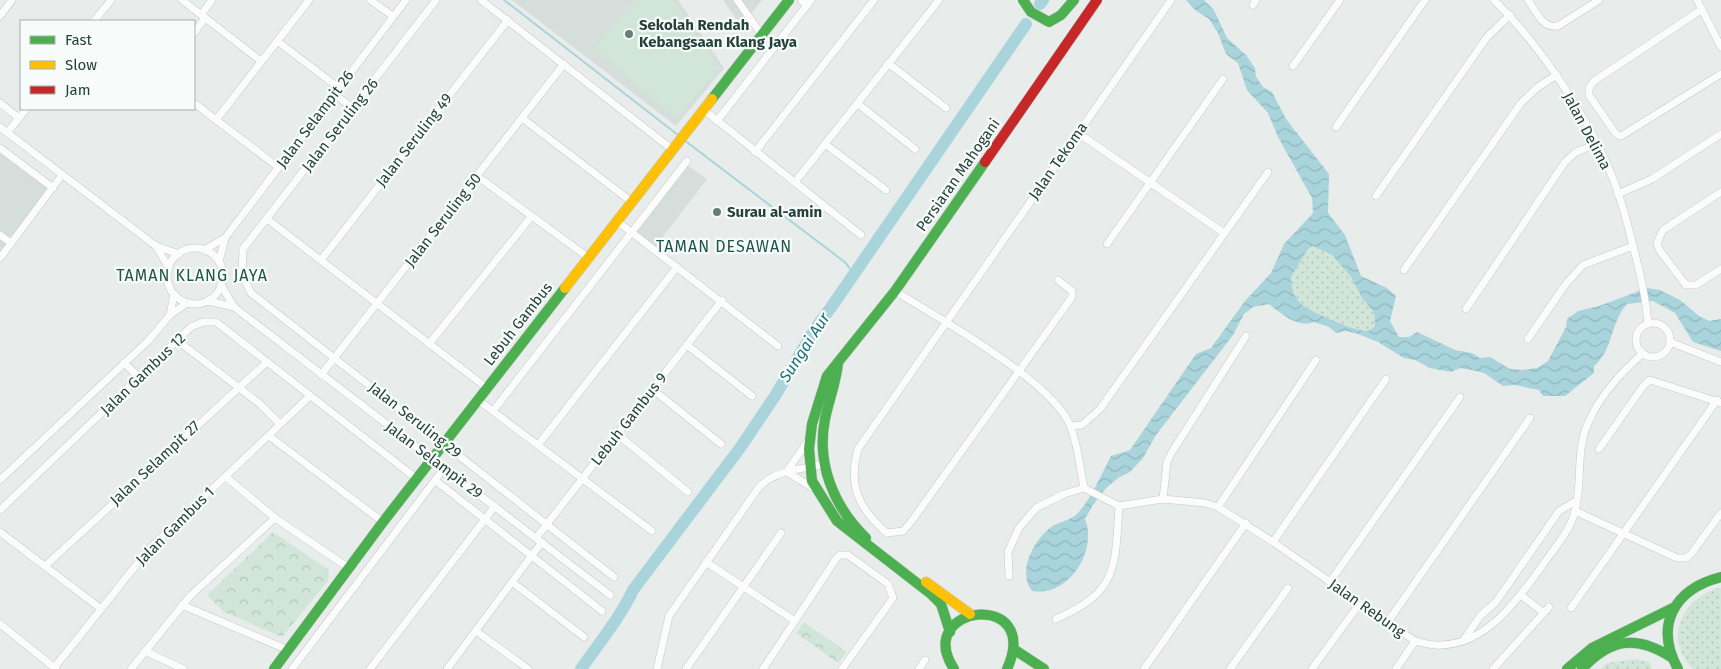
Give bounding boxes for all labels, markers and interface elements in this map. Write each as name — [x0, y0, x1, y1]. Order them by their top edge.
place label: Sekolah Rendah Kebangsaan Klang Jaya — [639, 16, 797, 51]
legend — [20, 20, 195, 110]
marker: Sekolah Rendah Kebangsaan Klang Jaya — [623, 28, 635, 40]
text: Fast — [65, 31, 92, 49]
text: Slow — [65, 56, 97, 74]
street label: Jalan Selampit 26 — [272, 67, 358, 171]
street label: Jalan Seruling 26 — [298, 75, 382, 175]
text: Jam — [65, 81, 91, 99]
street label: Jalan Delima — [1559, 89, 1615, 173]
street label: Jalan Seruling 49 — [372, 90, 456, 190]
street label: Persiaran Mahogani — [912, 115, 1004, 235]
street label: Jalan Tekoma — [1025, 119, 1091, 203]
street label: Jalan Seruling 50 — [401, 170, 485, 270]
place label: Surau al-amin — [727, 203, 822, 221]
marker: Surau al-amin — [711, 206, 723, 218]
district label: TAMAN DESAWAN — [656, 237, 792, 256]
district label: TAMAN KLANG JAYA — [116, 266, 268, 285]
street label: Lebuh Gambus — [480, 279, 556, 369]
water label: Sungai Aur — [775, 308, 834, 386]
street label: Jalan Gambus 12 — [97, 329, 189, 419]
street label: Lebuh Gambus 9 — [587, 369, 671, 469]
street label: Jalan Seruling 29 — [365, 378, 465, 462]
street label: Jalan Selampit 27 — [106, 417, 204, 509]
street label: Jalan Selampit 29 — [382, 418, 486, 503]
street label: Jalan Gambus 1 — [132, 483, 218, 569]
street label: Jalan Rebung — [1325, 575, 1409, 641]

